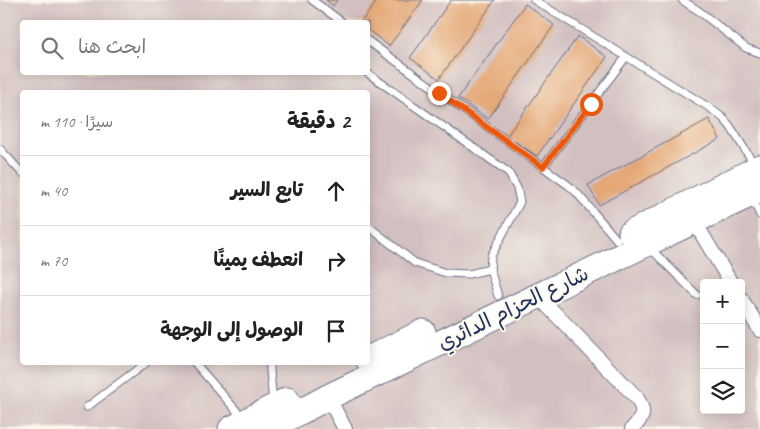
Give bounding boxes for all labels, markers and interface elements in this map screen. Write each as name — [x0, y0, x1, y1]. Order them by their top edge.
search box — [20, 20, 370, 75]
icon: search — [38, 34, 66, 62]
text: ابحث هنا — [78, 35, 146, 59]
route end — [428, 82, 451, 105]
route start — [580, 93, 603, 116]
text: 2 دقيقة — [287, 108, 350, 134]
text: سيرًا · 110 m — [40, 112, 113, 132]
icon: ahead — [322, 177, 350, 205]
text: تابع السير — [231, 178, 303, 202]
text: 40 m — [40, 181, 67, 201]
icon: right — [322, 247, 350, 275]
text: انعطف يمينًا — [214, 248, 303, 272]
text: 70 m — [40, 251, 67, 271]
street label: شارع الحزام الدائري — [433, 260, 594, 358]
map controls — [700, 279, 745, 414]
button: + — [700, 279, 745, 324]
icon: arrive — [322, 317, 350, 345]
text: الوصول إلى الوجهة — [160, 318, 303, 342]
button: − — [700, 324, 745, 369]
button: layers — [700, 369, 745, 414]

